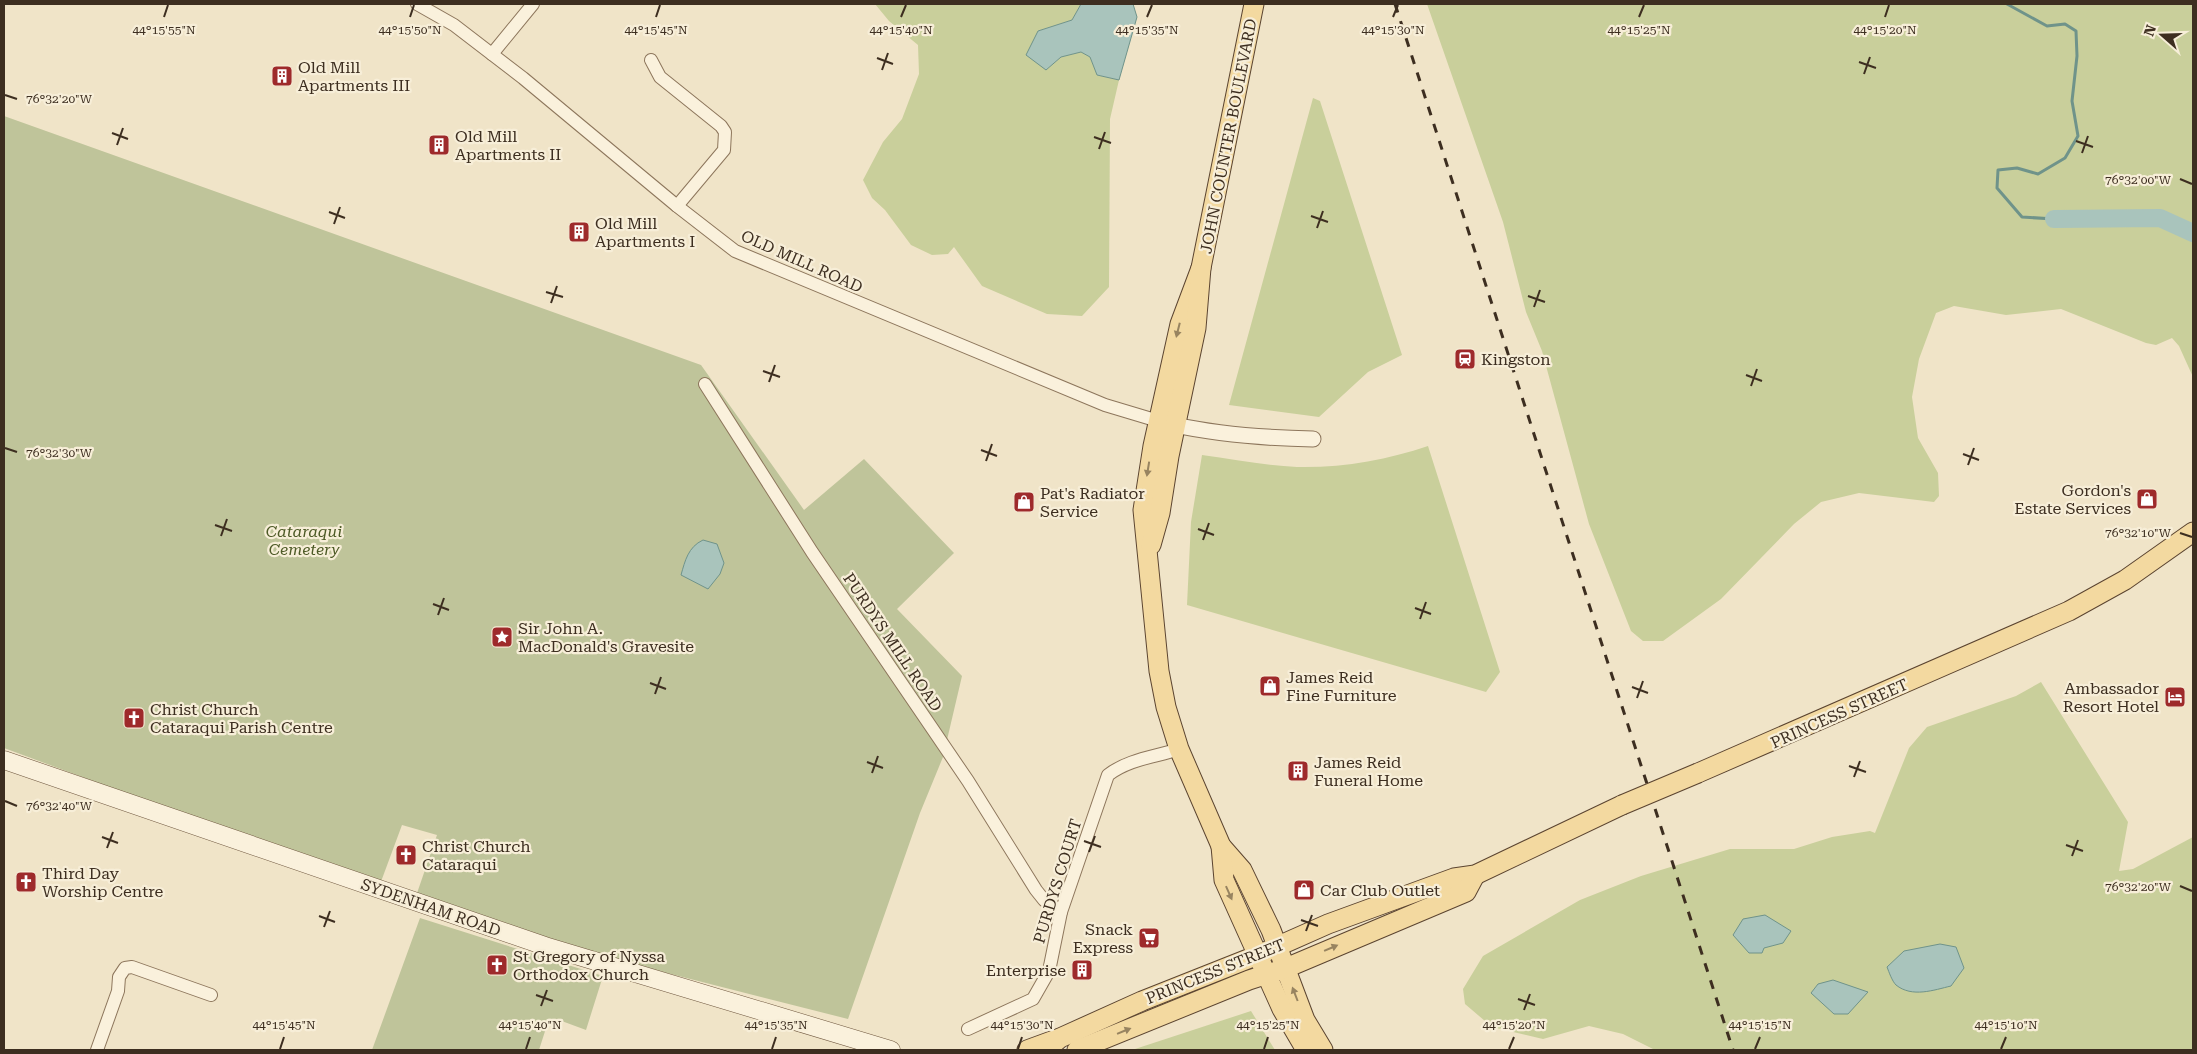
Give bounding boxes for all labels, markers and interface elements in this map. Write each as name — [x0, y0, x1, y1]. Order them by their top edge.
north arrow — [2137, 10, 2187, 60]
street label: JOHN COUNTER BOULEVARD — [1196, 17, 1261, 255]
text: 44°15'55"N — [132, 23, 196, 37]
text: 44°15'50"N — [378, 23, 442, 37]
text: 44°15'45"N — [624, 23, 688, 37]
text: 44°15'40"N — [869, 23, 933, 37]
text: 44°15'35"N — [1115, 23, 1179, 37]
text: 44°15'30"N — [1361, 23, 1425, 37]
text: 44°15'25"N — [1607, 23, 1671, 37]
text: 44°15'20"N — [1853, 23, 1917, 37]
text: N — [2140, 23, 2159, 38]
place label: Old Mill Apartments III — [298, 58, 410, 95]
building icon: Old Mill Apartments III — [270, 64, 294, 88]
text: 76°32'20"W — [26, 92, 93, 106]
place label: Old Mill Apartments II — [455, 127, 561, 164]
building icon: Old Mill Apartments II — [427, 133, 451, 157]
text: 76°32'00"W — [2105, 173, 2172, 187]
place label: Old Mill Apartments I — [595, 214, 695, 251]
building icon: Old Mill Apartments I — [567, 220, 591, 244]
street label: OLD MILL ROAD — [738, 226, 866, 297]
one-way arrow — [1174, 323, 1182, 338]
station icon: Kingston — [1453, 347, 1477, 371]
place label: Kingston — [1481, 350, 1551, 369]
text: 76°32'30"W — [26, 446, 93, 460]
one-way arrow — [1144, 462, 1152, 478]
place label: Gordon's Estate Services — [2014, 481, 2131, 518]
place label: Pat's Radiator Service — [1040, 484, 1145, 521]
shop icon: Gordon's Estate Services — [2135, 487, 2159, 511]
shop icon: Pat's Radiator Service — [1012, 490, 1036, 514]
park label: Cataraqui Cemetery — [266, 522, 342, 559]
text: 76°32'10"W — [2105, 526, 2172, 540]
street label: PURDYS MILL ROAD — [839, 569, 946, 715]
place label: Sir John A. MacDonald's Gravesite — [518, 619, 694, 656]
place icon: Sir John A. MacDonald's Gravesite — [490, 625, 514, 649]
place label: James Reid Fine Furniture — [1286, 668, 1397, 705]
shop icon: James Reid Fine Furniture — [1258, 674, 1282, 698]
street label: PRINCESS STREET — [1768, 675, 1911, 752]
place label: Ambassador Resort Hotel — [2063, 679, 2159, 716]
hotel icon: Ambassador Resort Hotel — [2163, 685, 2187, 709]
place label: Christ Church Cataraqui Parish Centre — [150, 700, 333, 737]
church icon: Christ Church Cataraqui Parish Centre — [122, 706, 146, 730]
place label: James Reid Funeral Home — [1314, 753, 1423, 790]
building icon: James Reid Funeral Home — [1286, 759, 1310, 783]
text: 76°32'40"W — [26, 799, 93, 813]
street label: PURDYS COURT — [1029, 816, 1086, 946]
place label: Christ Church Cataraqui — [422, 837, 531, 874]
church icon: Christ Church Cataraqui — [394, 843, 418, 867]
place label: Third Day Worship Centre — [42, 864, 164, 901]
church icon: Third Day Worship Centre — [14, 870, 38, 894]
street label: SYDENHAM ROAD — [358, 875, 503, 940]
shop icon: Car Club Outlet — [1292, 878, 1316, 902]
text: 76°32'20"W — [2105, 880, 2172, 894]
place label: Car Club Outlet — [1320, 881, 1440, 900]
one-way arrow — [1226, 886, 1234, 900]
place label: Snack Express — [1073, 920, 1133, 957]
supermarket icon: Snack Express — [1137, 926, 1161, 950]
street label: PRINCESS STREET — [1143, 935, 1288, 1008]
one-way arrow — [1324, 944, 1338, 952]
place label: St Gregory of Nyssa Orthodox Church — [513, 947, 665, 984]
church icon: St Gregory of Nyssa Orthodox Church — [485, 953, 509, 977]
building icon: Enterprise — [1070, 958, 1094, 982]
place label: Enterprise — [986, 961, 1066, 980]
one-way arrow — [1291, 986, 1299, 1001]
text: 44°15'45"N — [252, 1018, 316, 1032]
text: 44°15'40"N — [498, 1018, 562, 1032]
text: 44°15'35"N — [744, 1018, 808, 1032]
text: 44°15'30"N — [990, 1018, 1054, 1032]
text: 44°15'25"N — [1236, 1018, 1300, 1032]
text: 44°15'20"N — [1482, 1018, 1546, 1032]
text: 44°15'15"N — [1728, 1018, 1792, 1032]
text: 44°15'10"N — [1974, 1018, 2038, 1032]
one-way arrow — [1117, 1027, 1132, 1035]

